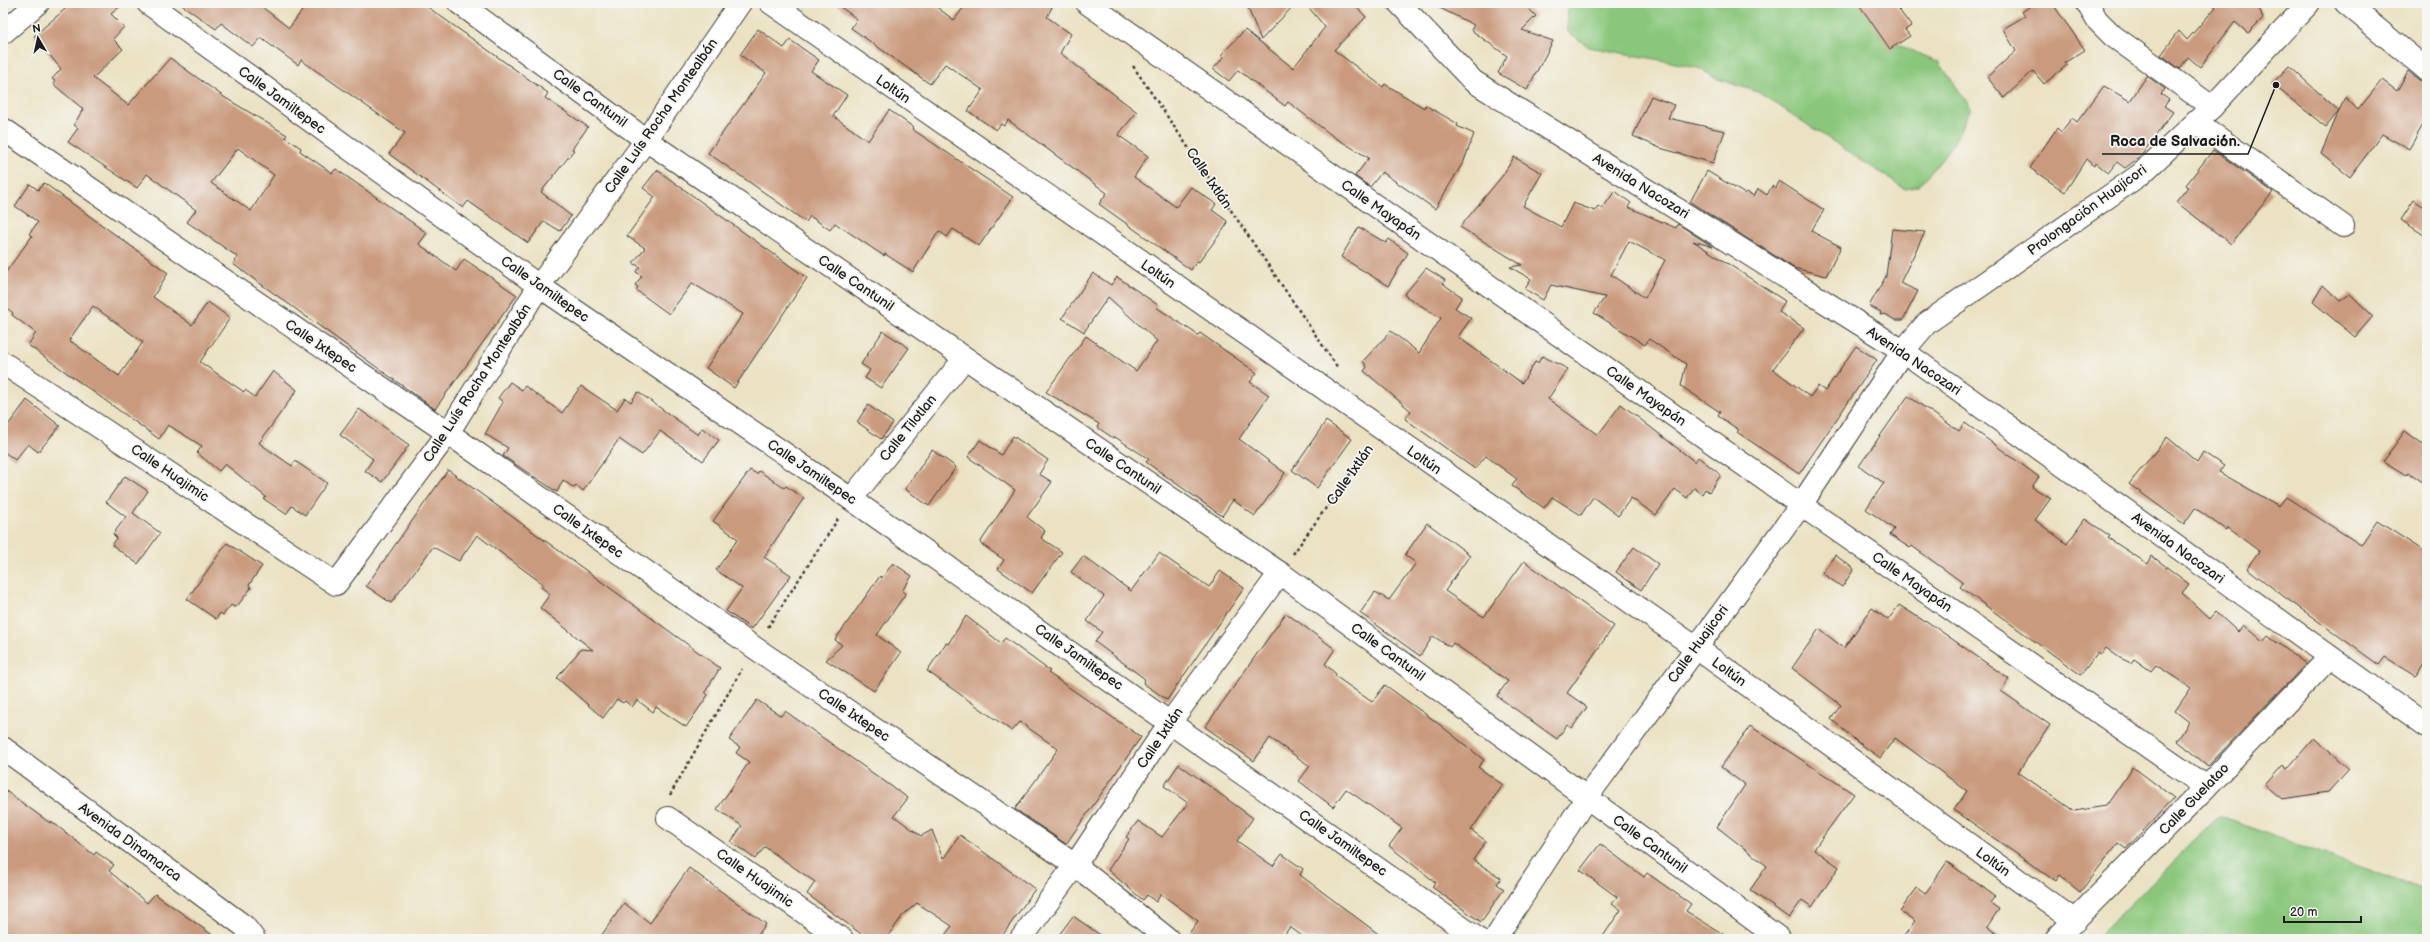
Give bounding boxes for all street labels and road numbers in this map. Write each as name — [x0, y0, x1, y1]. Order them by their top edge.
street label: Calle Luís Rocha Montealbán — [601, 35, 721, 197]
street label: Calle Jamiltepec — [235, 62, 329, 138]
street label: Calle Cantunil — [549, 65, 631, 131]
street label: Loltún — [872, 71, 914, 107]
street label: Calle Ixtlán — [1182, 144, 1236, 212]
street label: Avenida Nacozari — [1590, 150, 1692, 222]
street label: Prolongación Huajicori — [2024, 161, 2150, 259]
street label: Calle Mayapán — [1338, 176, 1424, 244]
street label: Calle Cantunil — [815, 251, 897, 315]
street label: Calle Jamiltepec — [497, 252, 593, 326]
street label: Loltún — [1137, 256, 1179, 292]
street label: Calle Luís Rocha Montealbán — [419, 300, 535, 465]
street label: Calle Ixtepec — [282, 316, 360, 376]
street label: Avenida Nacozari — [1863, 323, 1965, 399]
street label: Calle Mayapán — [1603, 362, 1689, 430]
street label: Calle Tilotlan — [876, 391, 940, 465]
street label: Calle Cantunil — [1082, 434, 1164, 498]
street label: Calle Jamiltepec — [764, 436, 860, 508]
street label: Calle Huajimic — [128, 441, 212, 505]
street label: Calle Ixtlán — [1323, 441, 1377, 509]
street label: Loltún — [1403, 442, 1445, 478]
street label: Calle Ixtepec — [549, 500, 627, 562]
street label: Avenida Nacozari — [2128, 509, 2228, 587]
street label: Calle Mayapán — [1869, 548, 1955, 616]
street label: Calle Huajicori — [1664, 602, 1732, 686]
street label: Calle Cantunil — [1347, 619, 1429, 685]
street label: Calle Jamiltepec — [1031, 620, 1127, 694]
street label: Loltún — [1708, 654, 1750, 690]
street label: Calle Ixtepec — [815, 685, 893, 745]
street label: Calle Ixtlán — [1133, 704, 1187, 772]
street label: Calle Guelatao — [2155, 759, 2233, 839]
street label: Avenida Dinamarca — [75, 799, 185, 885]
street label: Calle Jamiltepec — [1295, 806, 1391, 880]
street label: Calle Cantunil — [1609, 811, 1691, 877]
street label: Loltún — [1972, 844, 2014, 880]
street label: Calle Huajimic — [713, 845, 797, 911]

